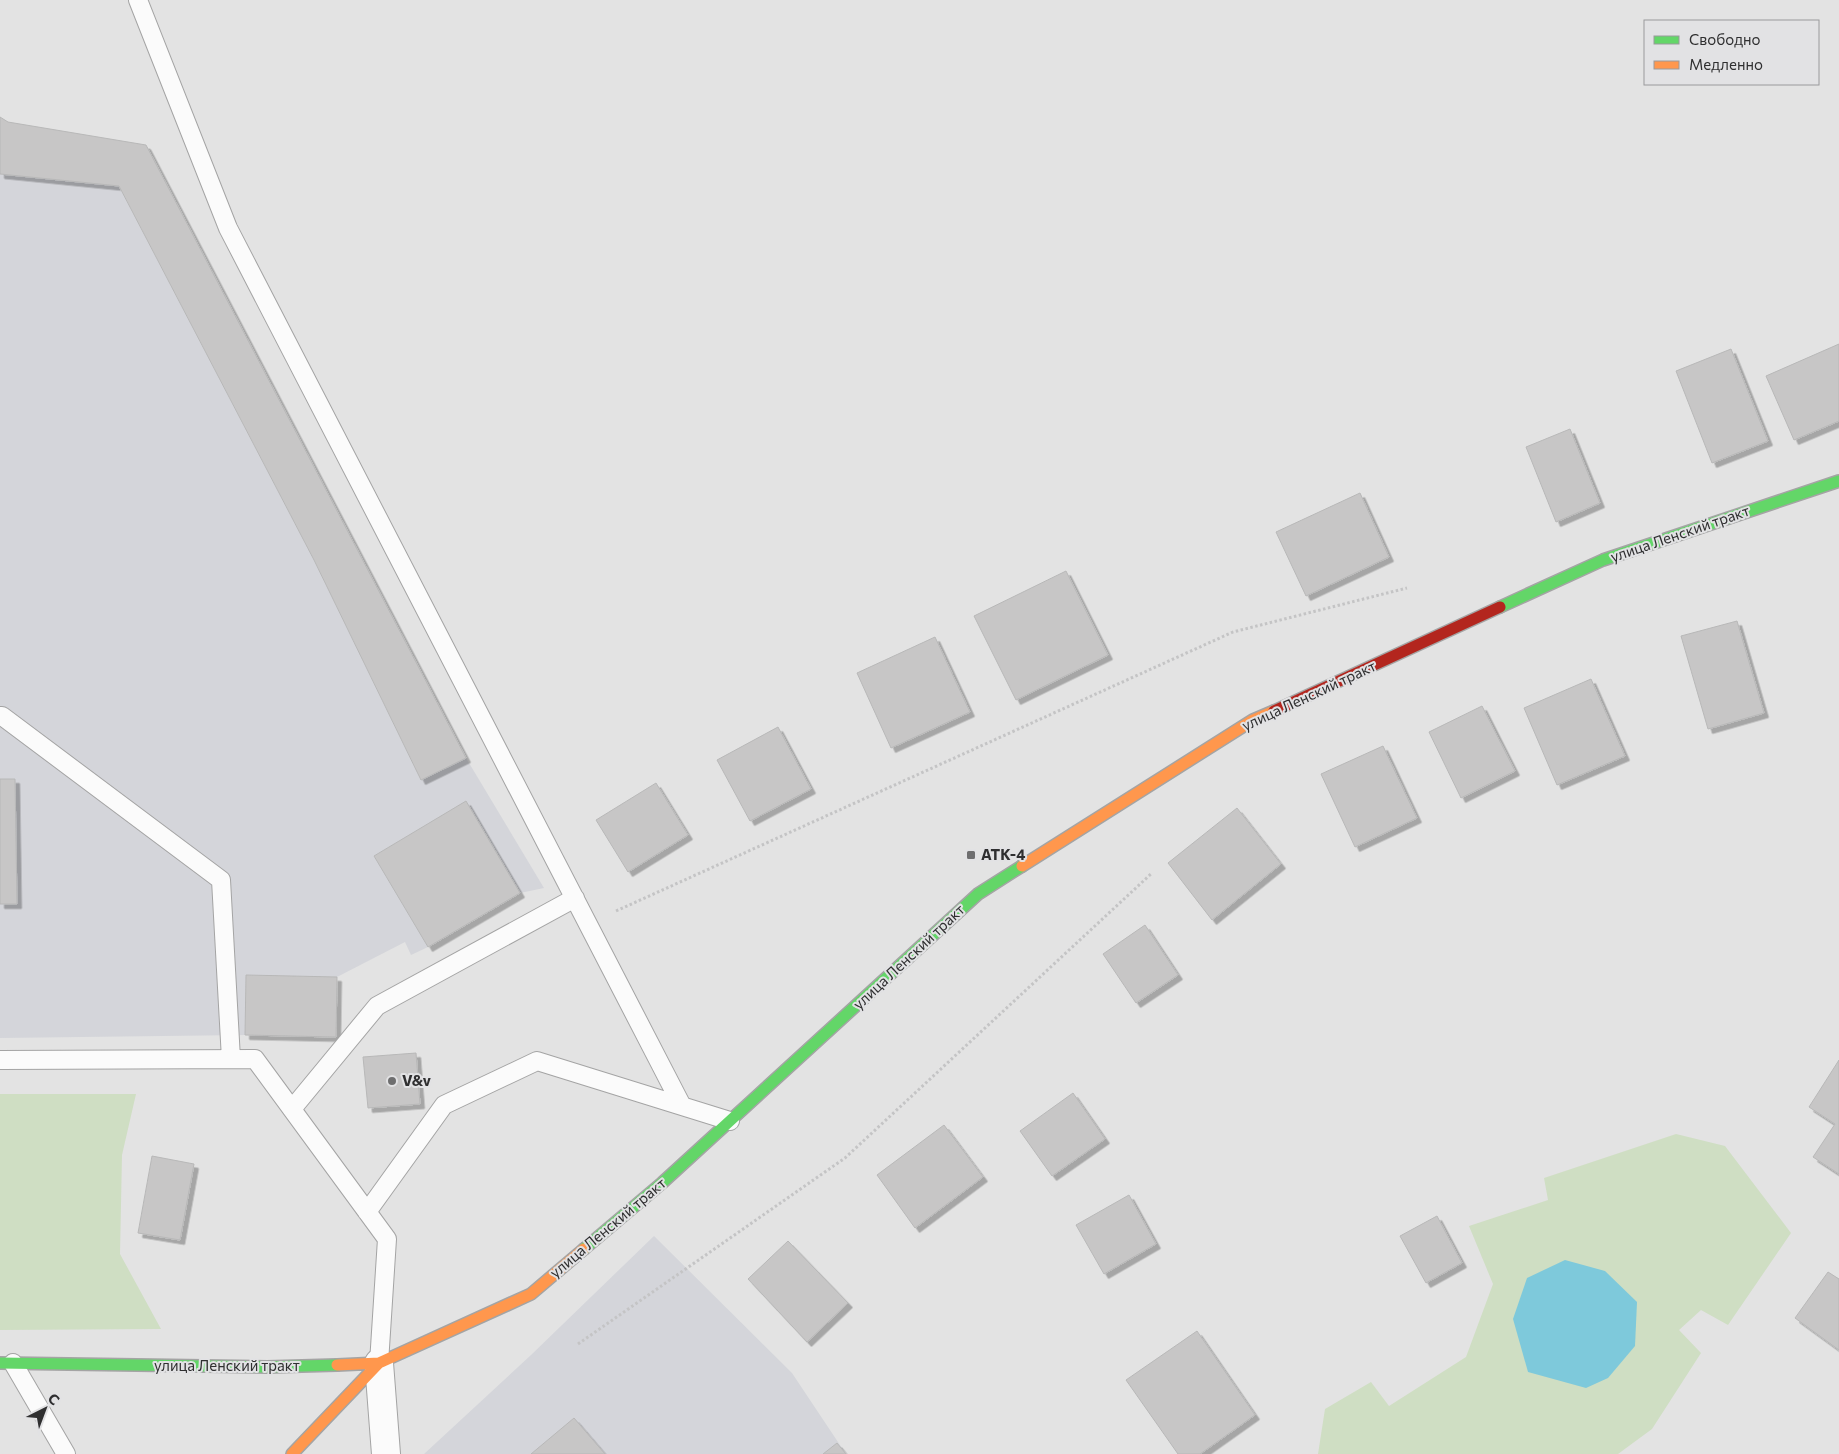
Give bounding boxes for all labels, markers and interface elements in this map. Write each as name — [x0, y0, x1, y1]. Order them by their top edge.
legend — [1644, 20, 1819, 85]
text: Свободно — [1689, 30, 1760, 48]
text: Медленно — [1689, 55, 1763, 73]
street label: улица Ленский тракт — [1608, 501, 1752, 565]
street label: улица Ленский тракт — [1239, 656, 1378, 734]
place label: АТК-4 — [981, 845, 1025, 863]
marker: АТК-4 — [965, 849, 977, 861]
street label: улица Ленский тракт — [849, 900, 968, 1013]
place label: V&v — [402, 1071, 431, 1089]
marker: V&v — [386, 1075, 398, 1087]
street label: улица Ленский тракт — [546, 1173, 669, 1281]
street label: улица Ленский тракт — [154, 1356, 300, 1374]
north arrow — [20, 1384, 70, 1434]
text: С — [45, 1389, 63, 1408]

